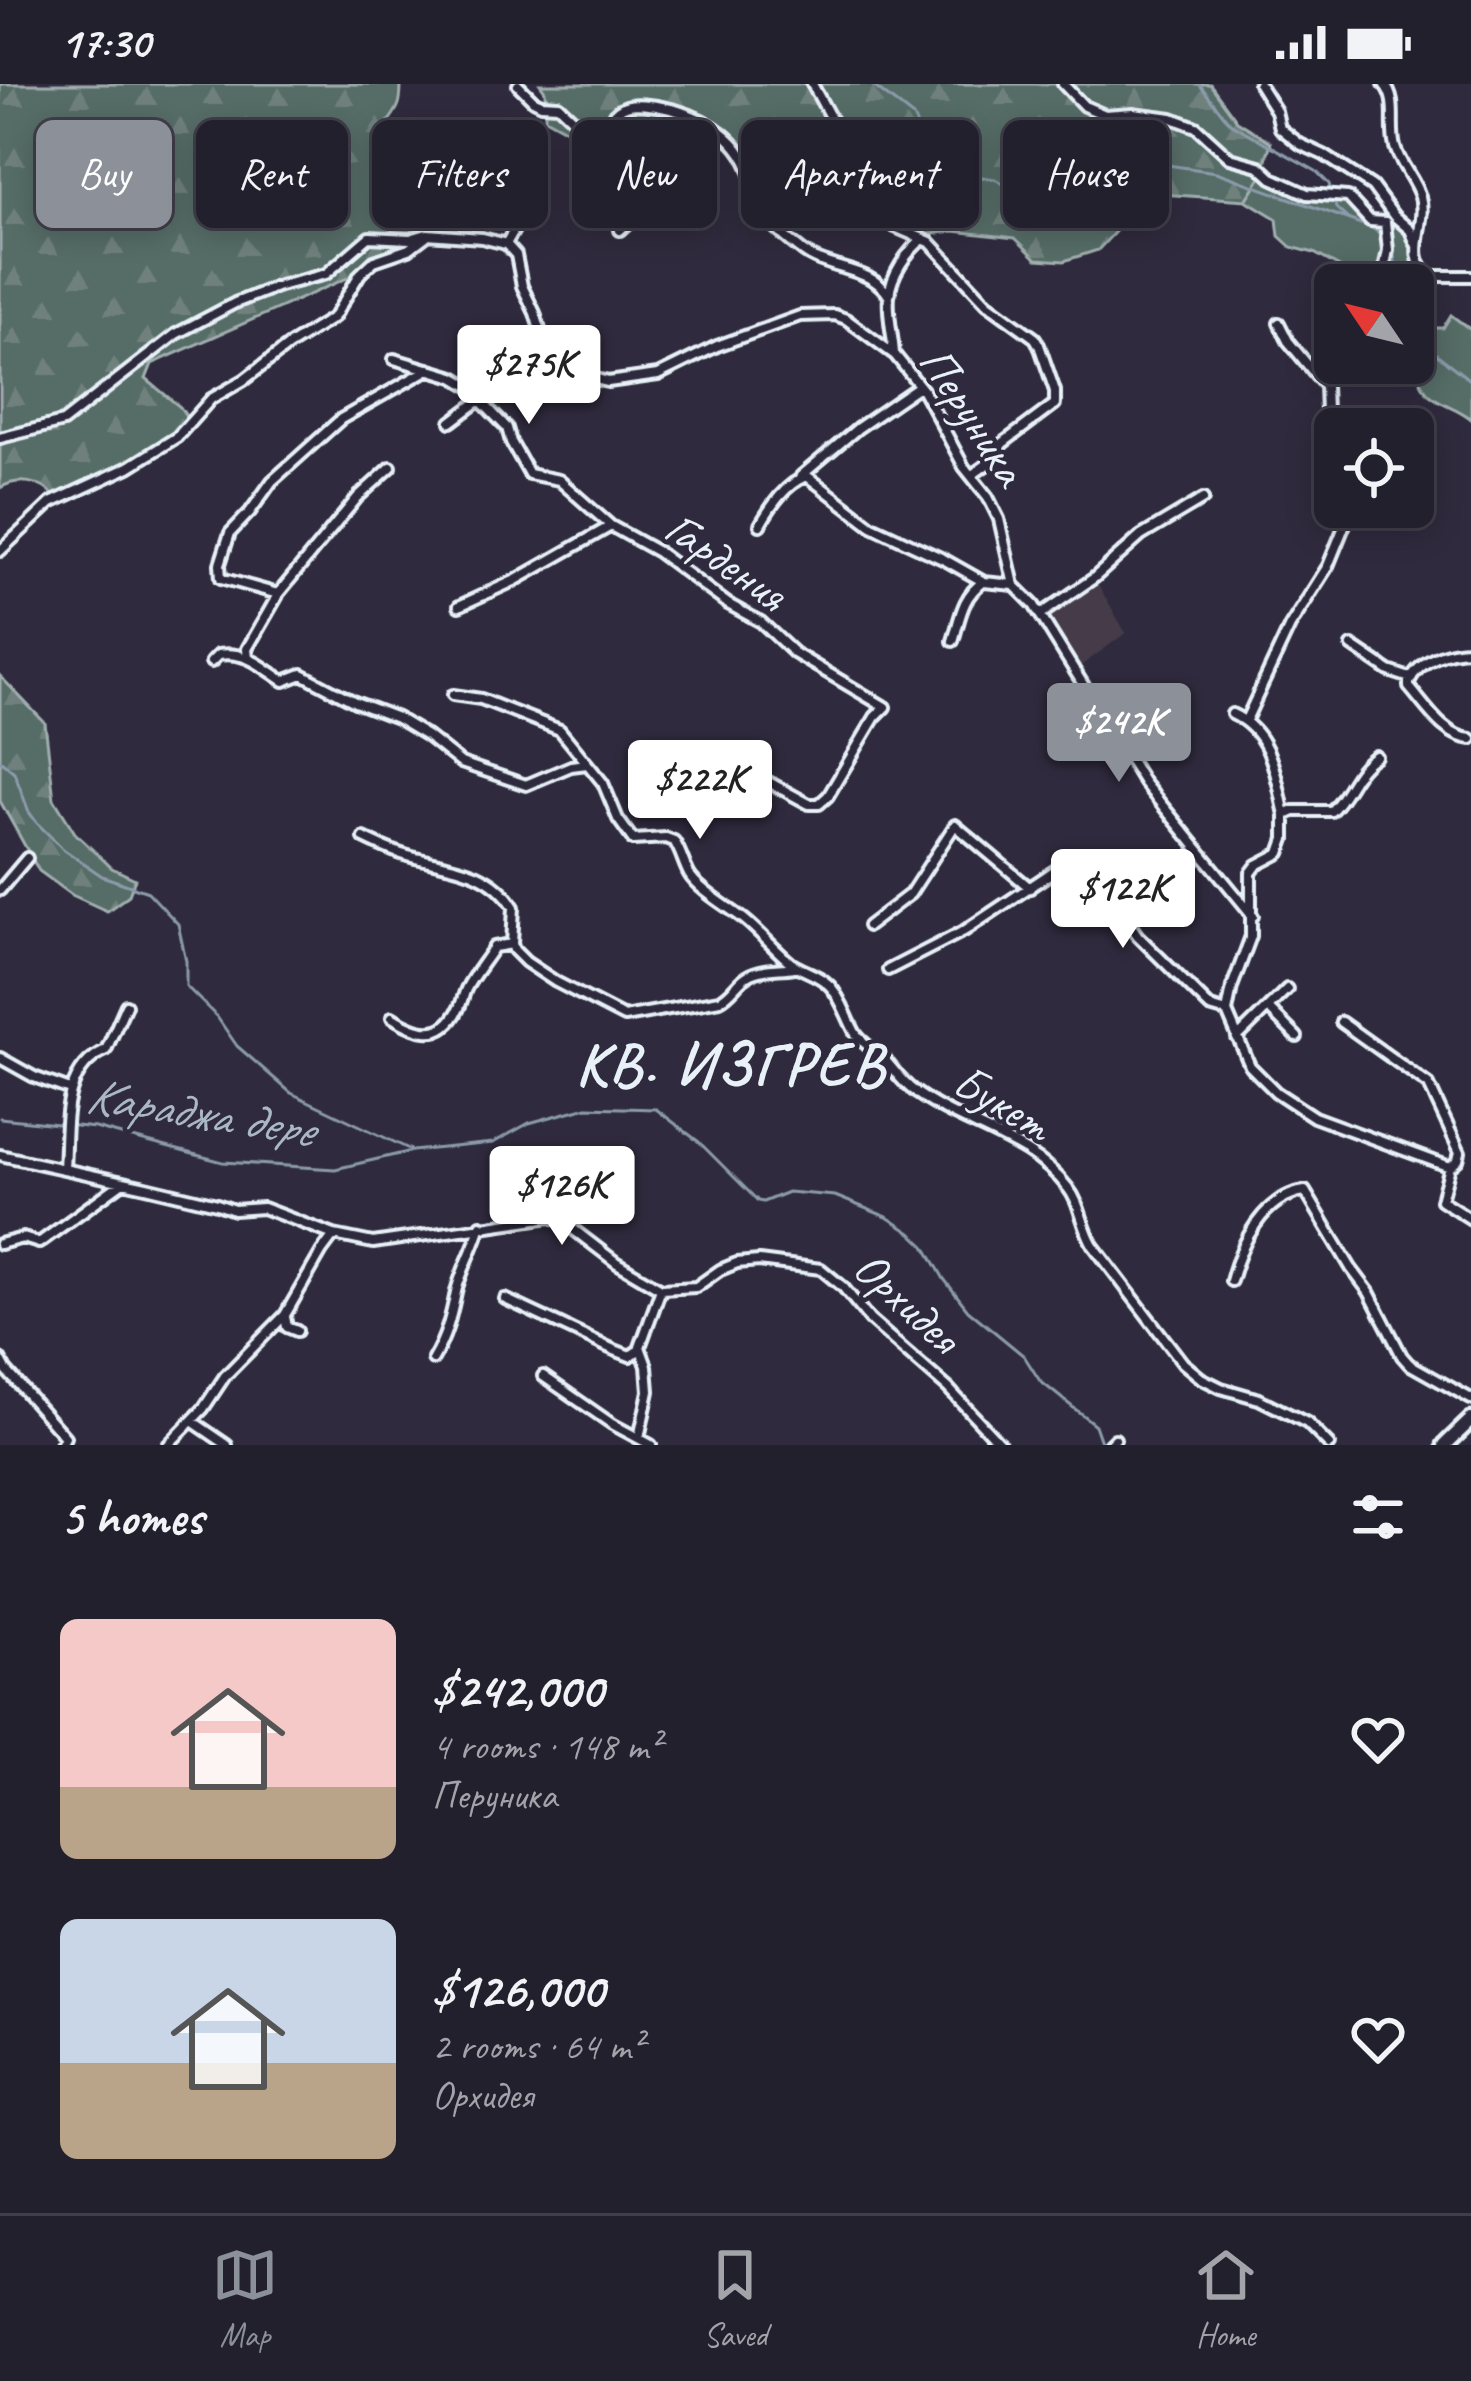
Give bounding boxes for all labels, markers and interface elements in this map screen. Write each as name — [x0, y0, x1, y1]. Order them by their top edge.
text: 17:30 — [60, 14, 150, 71]
chip: Buy — [36, 120, 172, 228]
chip: Rent — [196, 120, 348, 228]
chip: Filters — [372, 120, 548, 228]
chip: New — [572, 120, 717, 228]
chip: Apartment — [741, 120, 979, 228]
chip: House — [1003, 120, 1169, 228]
north arrow — [1314, 264, 1434, 384]
map controls — [1314, 264, 1434, 528]
pin: $275K — [445, 325, 613, 427]
street label: Перуника — [906, 335, 1042, 499]
text: $275K — [484, 339, 574, 388]
button: locate — [1314, 408, 1434, 528]
street label: Гардения — [654, 497, 801, 625]
pin: $242K — [1035, 683, 1203, 785]
text: $242K — [1074, 697, 1164, 746]
pin: $222K — [616, 740, 784, 842]
text: $222K — [655, 754, 745, 803]
pin: $122K — [1039, 849, 1207, 951]
text: $122K — [1078, 863, 1168, 912]
district label: КВ. ИЗГРЕВ — [576, 1026, 888, 1102]
street label: Букет — [943, 1051, 1065, 1156]
water label: Караджа дере — [82, 1063, 325, 1163]
pin: $126K — [478, 1146, 646, 1248]
text: $126K — [517, 1160, 607, 1209]
street label: Орхидея — [841, 1237, 976, 1369]
icon: filters — [1345, 1484, 1411, 1550]
text: 5 homes — [60, 1485, 203, 1549]
text: $242,000 — [432, 1658, 603, 1722]
icon: home — [156, 1667, 300, 1811]
icon: heart — [1345, 1706, 1411, 1772]
text: 4 rooms · 148 m² — [432, 1722, 660, 1771]
text: Перуника — [432, 1771, 557, 1820]
text: $126,000 — [432, 1958, 604, 2022]
icon: home — [156, 1967, 300, 2111]
icon: heart — [1345, 2006, 1411, 2072]
text: 2 rooms · 64 m² — [432, 2022, 643, 2071]
text: Орхидея — [432, 2071, 533, 2120]
tab: Map — [212, 2242, 278, 2356]
tab: Saved — [702, 2242, 768, 2356]
tab: Home — [1193, 2242, 1259, 2356]

